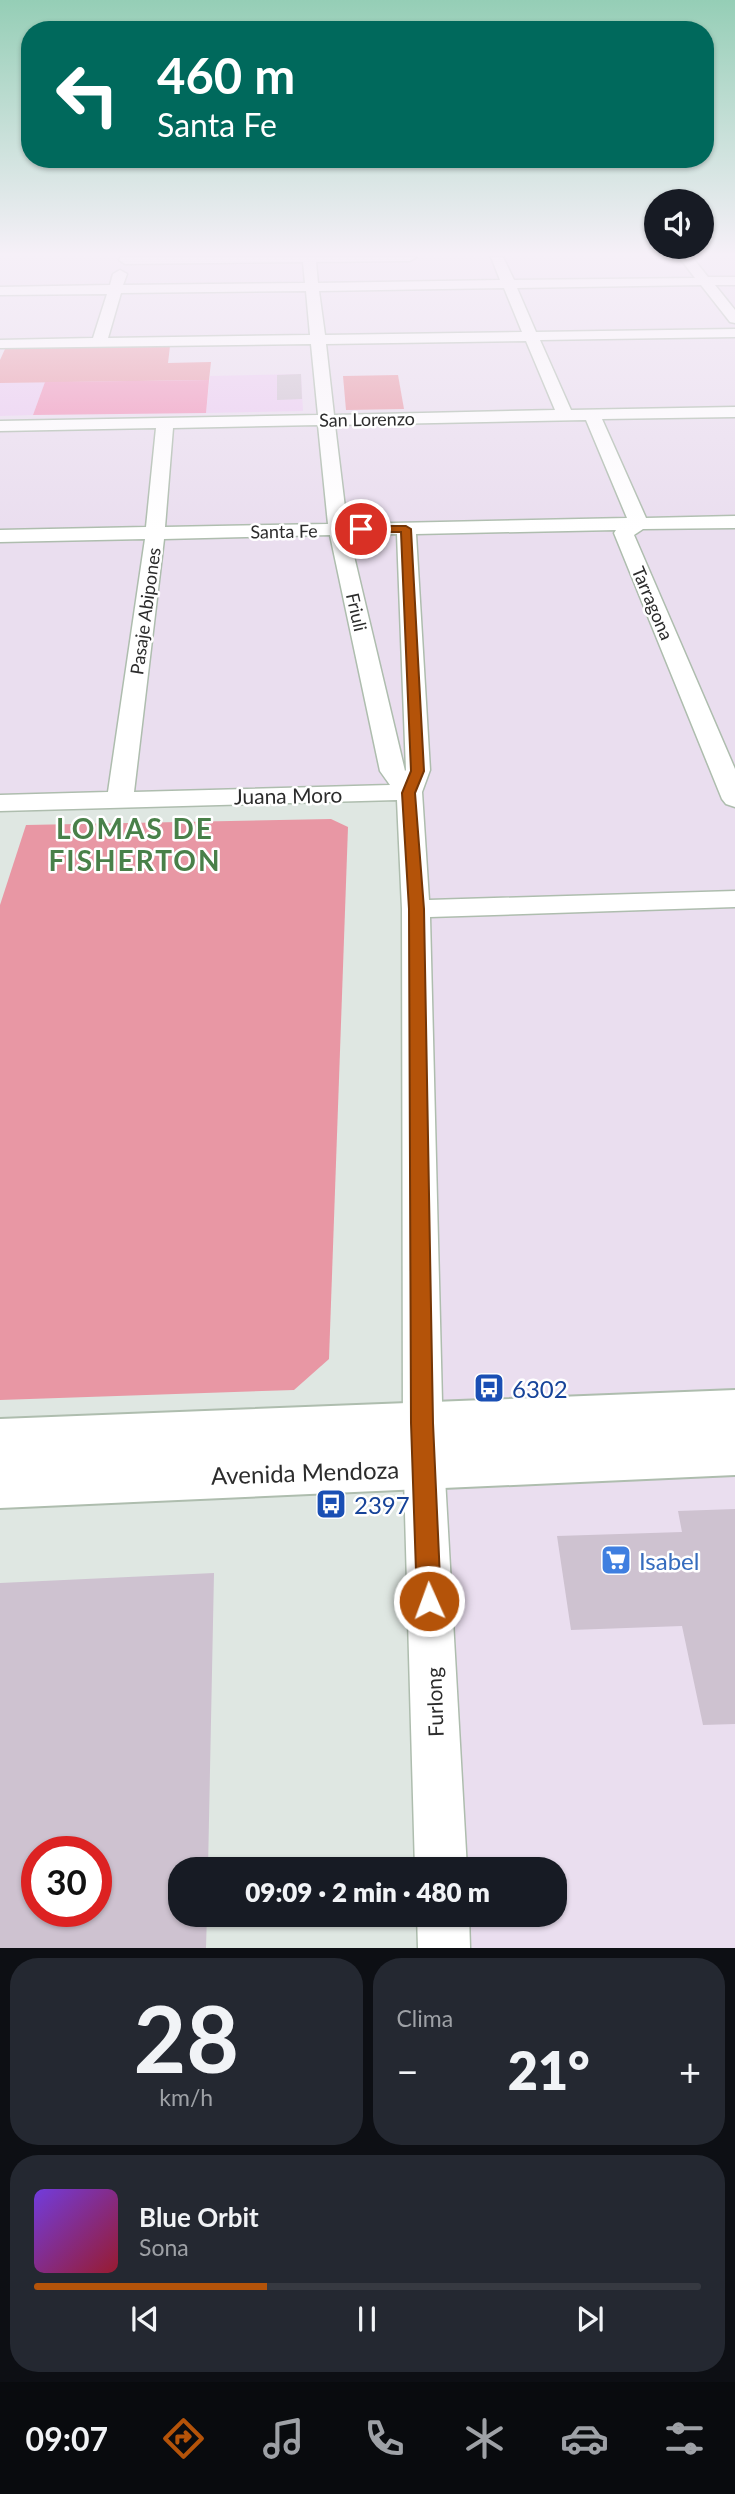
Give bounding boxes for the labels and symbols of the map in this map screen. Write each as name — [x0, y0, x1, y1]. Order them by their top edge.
street label: San Lorenzo — [319, 407, 415, 431]
pin — [331, 499, 391, 559]
street label: Santa Fe — [250, 519, 318, 543]
street label: Pasaje Abipones — [125, 546, 165, 676]
street label: Tarragona — [628, 563, 678, 643]
street label: Friuli — [342, 591, 372, 633]
street label: Juana Moro — [234, 782, 343, 808]
district label: LOMAS DE FISHERTON — [49, 811, 221, 877]
bus stop icon: 6302 — [472, 1371, 506, 1405]
place label: 6302 — [512, 1374, 568, 1403]
street label: Avenida Mendoza — [210, 1454, 400, 1490]
bus stop icon: 2397 — [314, 1487, 348, 1521]
place label: 2397 — [354, 1490, 410, 1519]
supermarket icon: Isabel — [599, 1543, 633, 1577]
place label: Isabel — [639, 1546, 699, 1575]
position arrow — [392, 1564, 466, 1638]
street label: Furlong — [420, 1667, 448, 1737]
speed limit sign: 30 — [21, 1836, 112, 1927]

